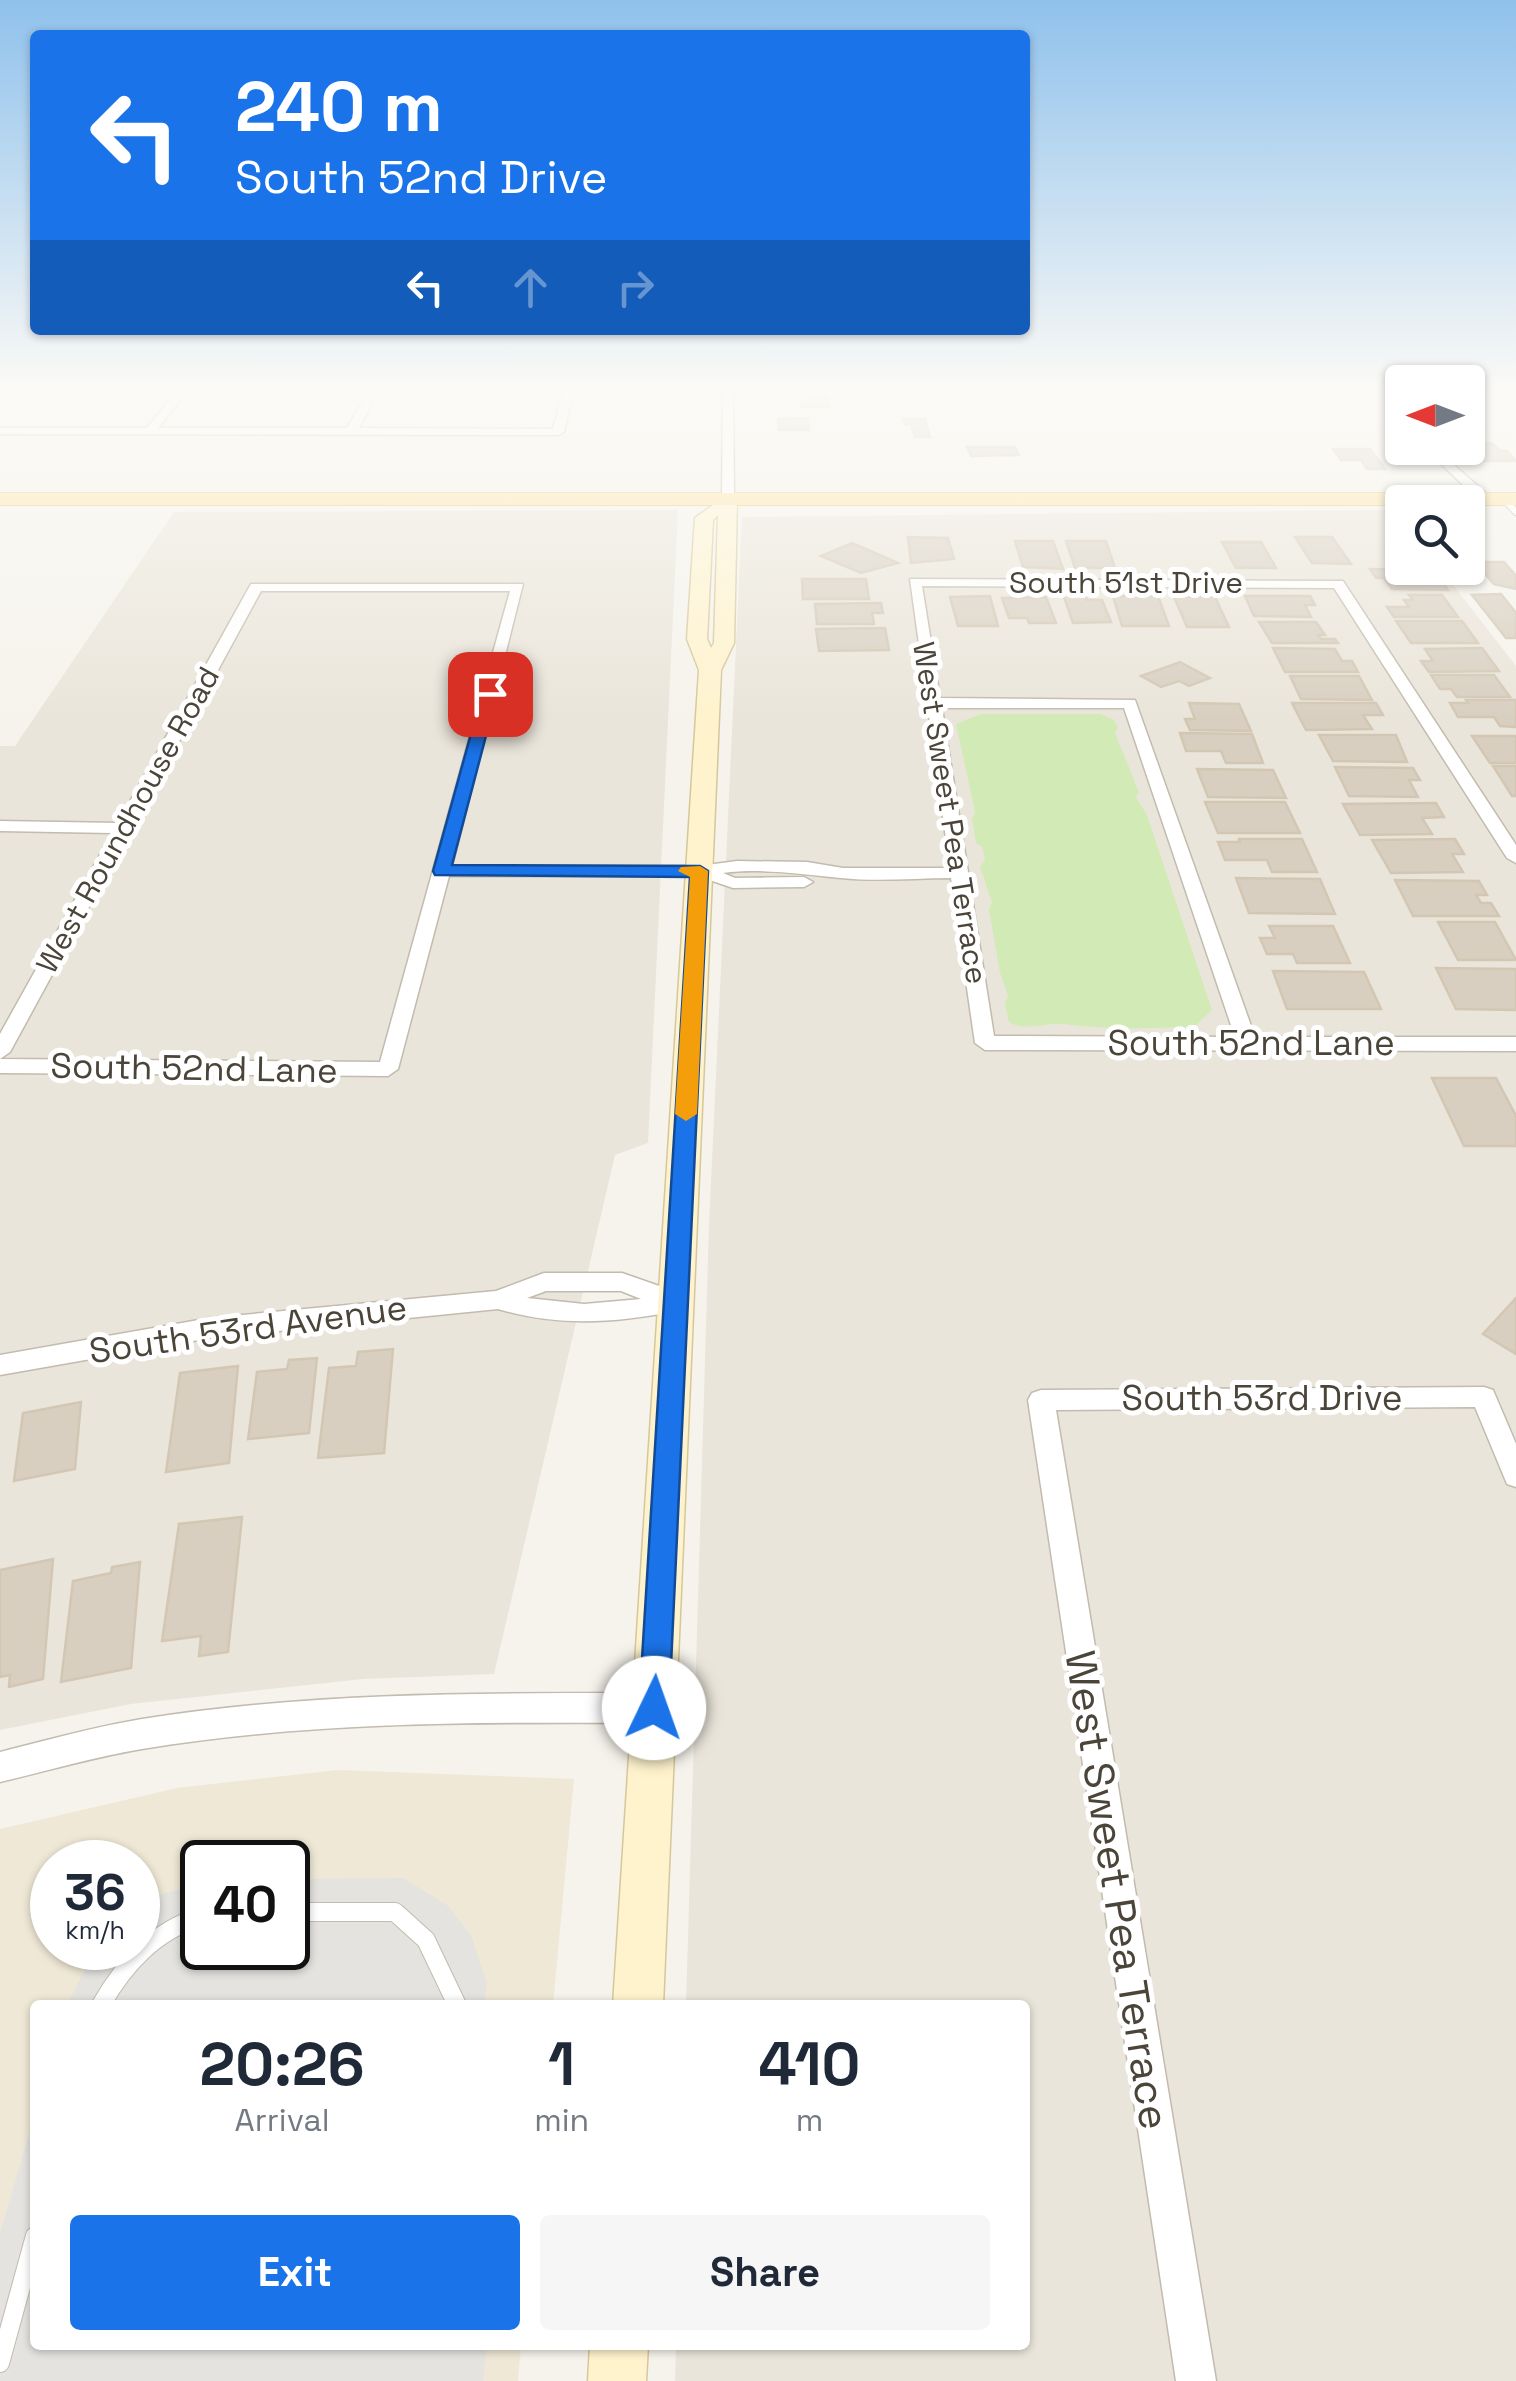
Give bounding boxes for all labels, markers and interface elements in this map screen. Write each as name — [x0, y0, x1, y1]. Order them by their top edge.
text: 240 m — [235, 62, 443, 151]
icon: left — [70, 70, 200, 200]
text: South 52nd Drive — [235, 149, 607, 206]
icon: left — [398, 260, 453, 315]
icon: ahead — [503, 260, 558, 315]
icon: right — [608, 260, 663, 315]
north arrow — [1385, 365, 1485, 465]
map controls — [1385, 365, 1485, 585]
button: search — [1385, 485, 1485, 585]
street label: South 51st Drive — [1009, 563, 1243, 602]
street label: West Sweet Pea Terrace — [904, 639, 997, 987]
pin — [448, 652, 533, 737]
street label: West Roundhouse Road — [27, 660, 228, 980]
icon: arrive — [463, 667, 518, 722]
street label: South 52nd Lane — [1107, 1021, 1395, 1065]
street label: South 52nd Lane — [50, 1043, 338, 1093]
street label: South 53rd Avenue — [86, 1285, 410, 1373]
street label: South 53rd Drive — [1121, 1376, 1403, 1420]
street label: West Sweet Pea Terrace — [1053, 1647, 1182, 2133]
position arrow — [602, 1656, 706, 1760]
speed limit sign: 40 — [180, 1840, 310, 1970]
text: 36 — [64, 1861, 126, 1925]
text: km/h — [65, 1914, 125, 1946]
text: 20:26 — [200, 2026, 365, 2103]
text: 1 — [548, 2026, 575, 2103]
text: 410 — [759, 2026, 861, 2103]
text: Arrival — [235, 2100, 330, 2140]
text: min — [534, 2100, 589, 2140]
text: m — [796, 2100, 823, 2140]
button: Exit — [70, 2215, 520, 2330]
button: Share — [540, 2215, 990, 2330]

